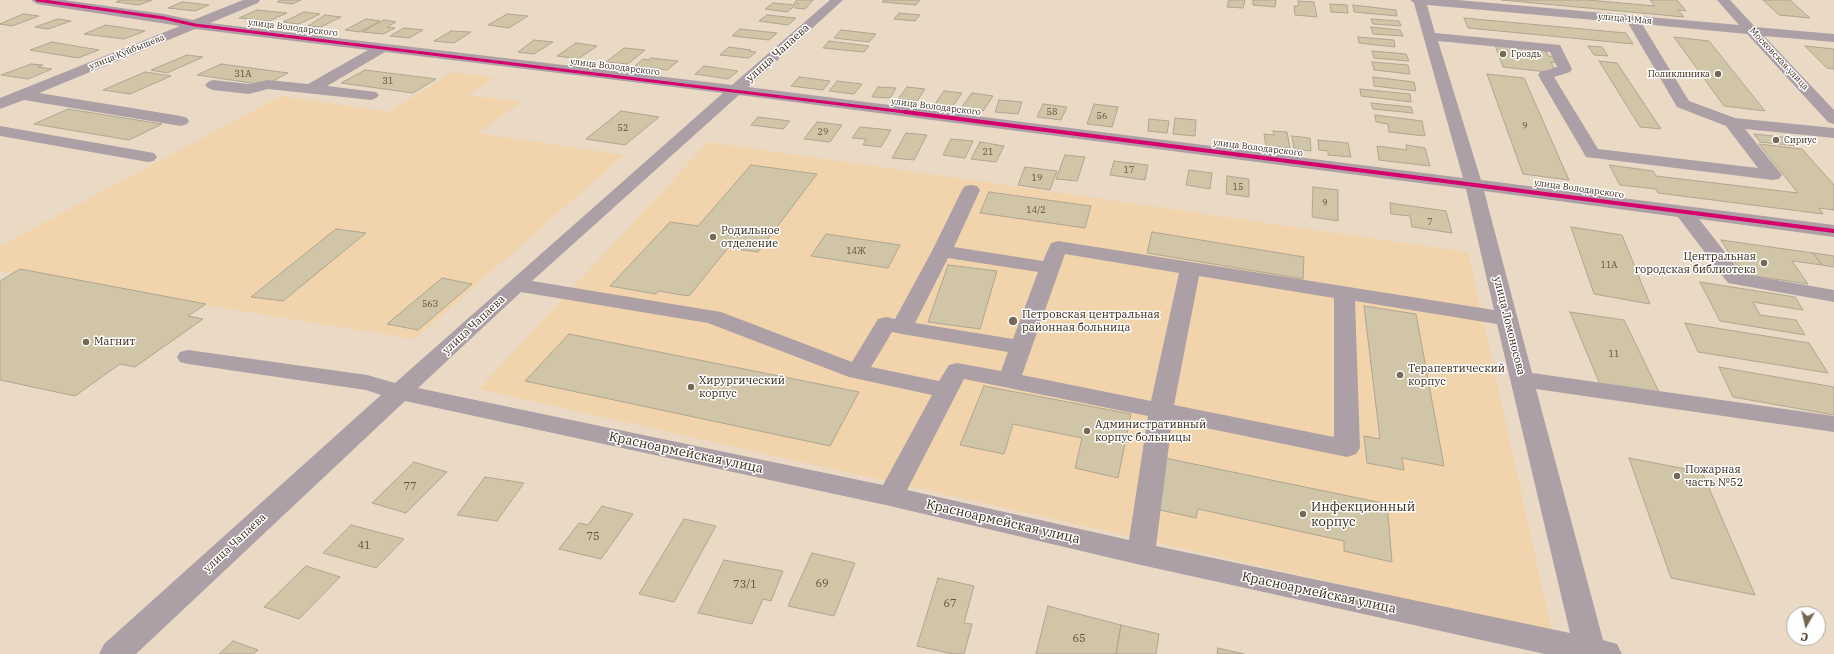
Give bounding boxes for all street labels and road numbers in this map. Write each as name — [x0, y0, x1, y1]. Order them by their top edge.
street label: улица 1 Мая — [1598, 11, 1652, 27]
street label: улица Володарского — [247, 17, 339, 39]
street label: улица Чапаева — [744, 21, 812, 85]
street label: Московская улица — [1747, 25, 1811, 93]
street label: улица Куйбышева — [88, 32, 166, 72]
street label: улица Володарского — [569, 56, 661, 78]
street label: улица Володарского — [890, 96, 982, 118]
street label: улица Володарского — [1212, 137, 1304, 159]
street label: улица Володарского — [1533, 177, 1625, 201]
street label: улица Ломоносова — [1490, 275, 1528, 377]
street label: улица Чапаева — [440, 293, 508, 357]
street label: Красноармейская улица — [607, 429, 765, 477]
street label: Красноармейская улица — [925, 497, 1081, 547]
street label: улица Чапаева — [201, 511, 269, 575]
street label: Красноармейская улица — [1240, 569, 1398, 617]

